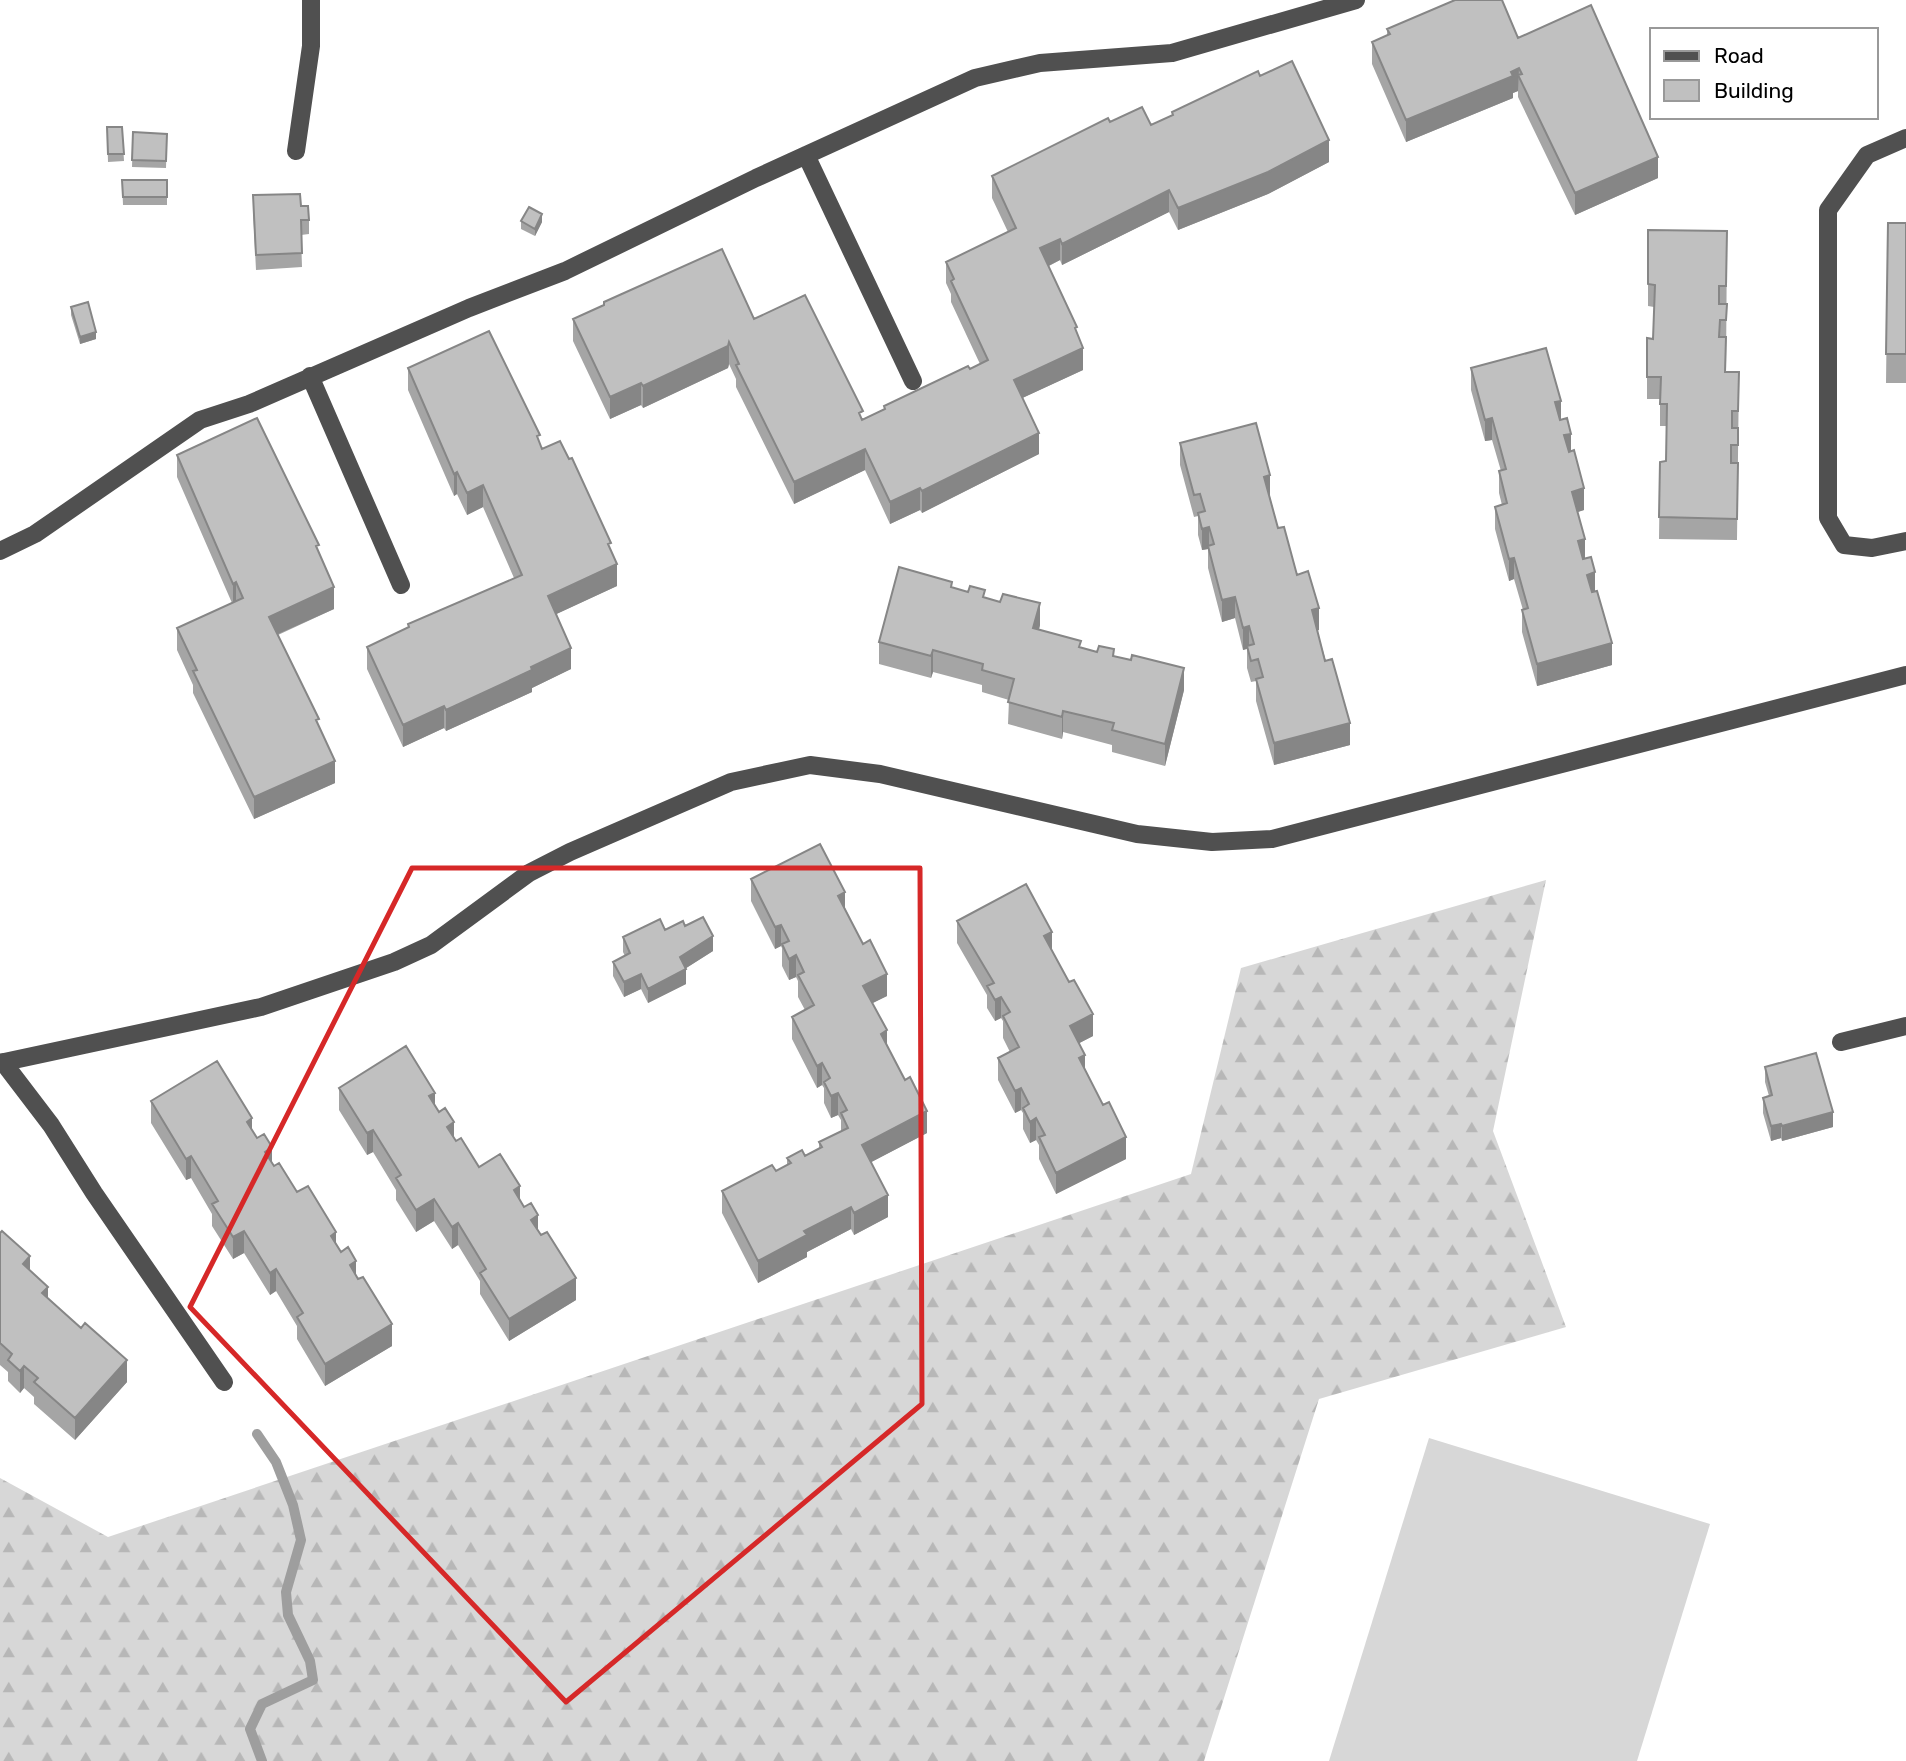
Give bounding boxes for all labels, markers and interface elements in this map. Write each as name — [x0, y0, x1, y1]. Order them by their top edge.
legend — [1650, 28, 1878, 119]
text: Road — [1714, 43, 1764, 68]
text: Building — [1714, 78, 1794, 103]

